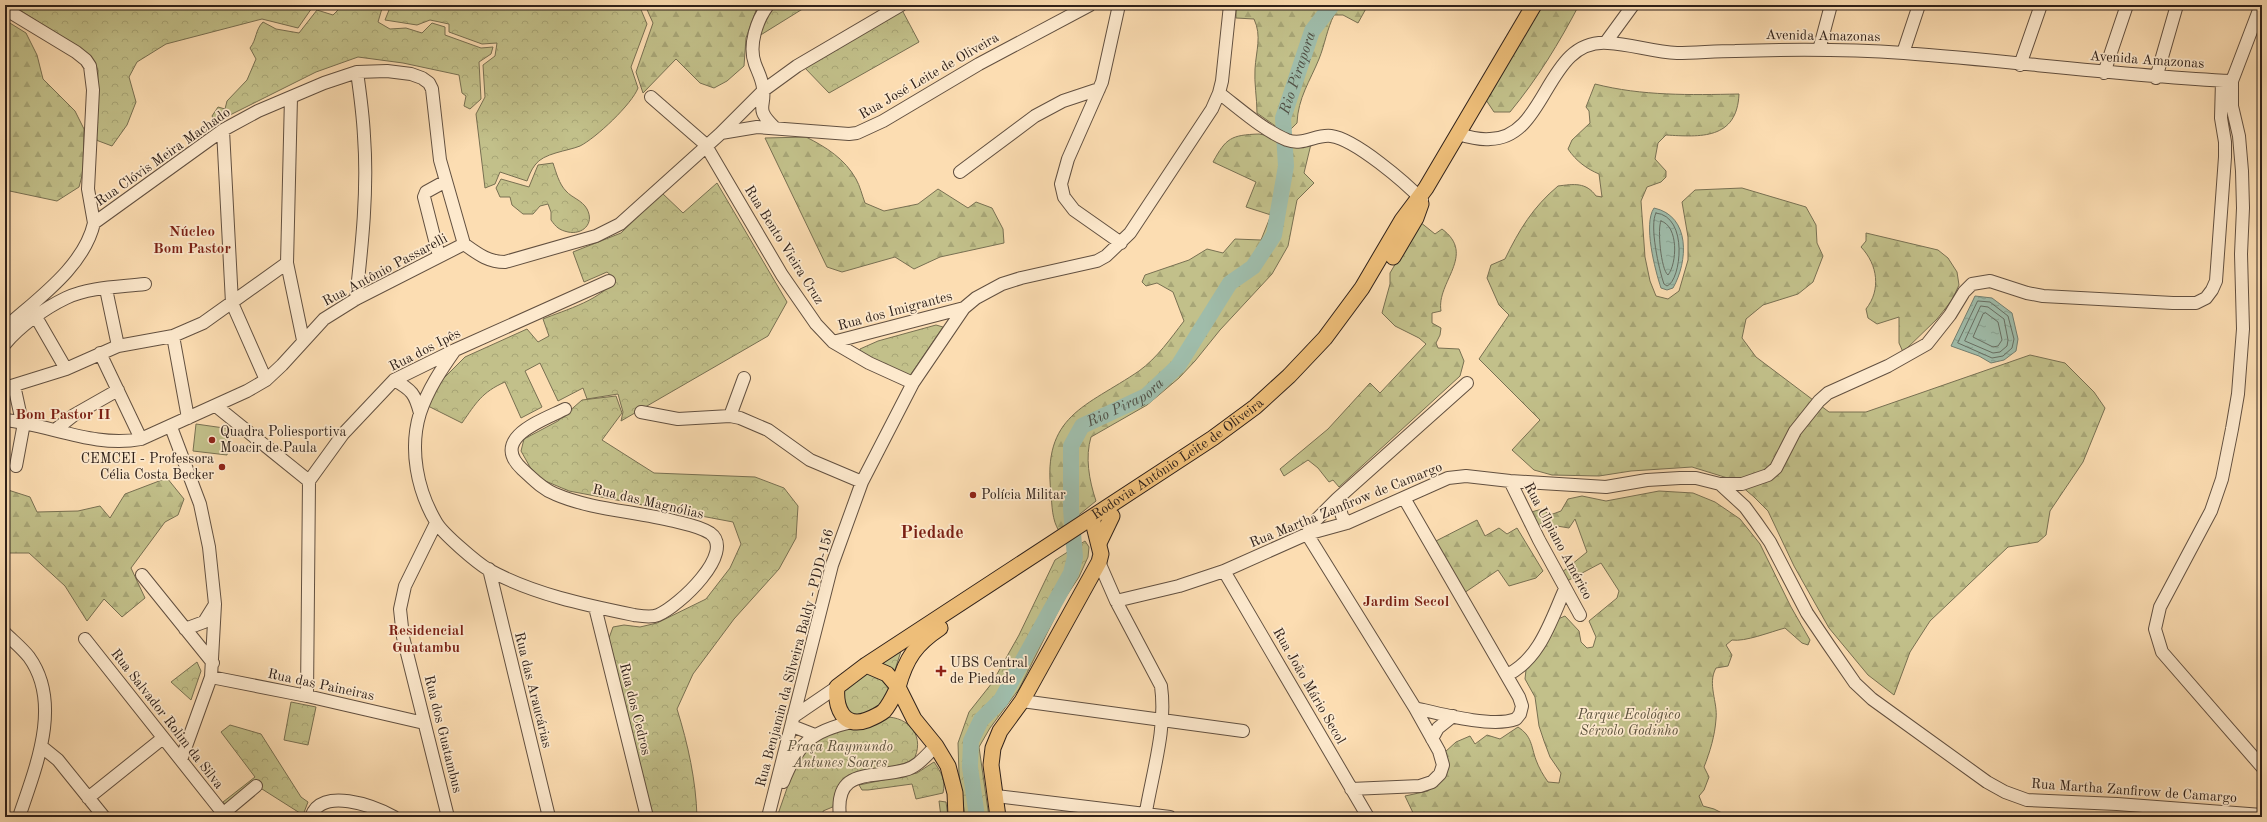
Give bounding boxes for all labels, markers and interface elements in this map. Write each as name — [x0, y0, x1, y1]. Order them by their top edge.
street label: Avenida Amazonas — [1765, 28, 1881, 44]
street label: Rua José Leite de Oliveira — [857, 30, 1001, 122]
water label: Rio Pirapora — [1277, 30, 1319, 117]
street label: Avenida Amazonas — [2089, 49, 2205, 71]
street label: Rua Clóvis Meira Machado — [93, 105, 233, 209]
street label: Rua Bento Vieira Cruz — [742, 183, 826, 307]
district label: Núcleo Bom Pastor — [153, 225, 231, 257]
street label: Rua Antônio Passarelli — [320, 231, 450, 309]
street label: Rua dos Imigrantes — [836, 289, 954, 333]
street label: Rua dos Ipês — [387, 326, 463, 374]
water label: Rio Pirapora — [1084, 376, 1167, 430]
street label: Rodovia Antônio Leite de Oliveira — [1089, 396, 1267, 522]
district label: Bom Pastor II — [15, 408, 111, 423]
place label: Quadra Poliesportiva Moacir de Paula — [220, 425, 346, 455]
marker: Quadra Poliesportiva Moacir de Paula — [207, 435, 217, 445]
place label: CEMCEI - Professora Célia Costa Becker — [81, 452, 214, 482]
street label: Rua Martha Zanfirow de Camargo — [1248, 460, 1444, 550]
marker: CEMCEI - Professora Célia Costa Becker — [217, 462, 227, 472]
street label: Rua Ulpiano Américo — [1521, 480, 1595, 602]
street label: Rua das Magnólias — [591, 482, 705, 522]
place label: Polícia Militar — [981, 488, 1066, 502]
marker: Polícia Militar — [968, 490, 978, 500]
district label: Piedade — [900, 524, 964, 542]
street label: Rua Benjamin da Silveira Baldy - PDD-156 — [754, 527, 836, 789]
district label: Jardim Secol — [1363, 595, 1450, 610]
district label: Residencial Guatambu — [388, 624, 464, 656]
street label: Rua João Mário Secol — [1270, 626, 1348, 747]
street label: Rua das Araucárias — [512, 631, 554, 749]
street label: Rua Salvador Rolim da Silva — [108, 646, 226, 792]
place label: UBS Central de Piedade — [950, 656, 1028, 686]
street label: Rua dos Cedros — [617, 661, 653, 757]
marker: UBS Central de Piedade — [935, 665, 947, 677]
street label: Rua das Paineiras — [266, 667, 376, 703]
street label: Rua dos Guatambus — [422, 674, 464, 794]
park label: Parque Ecológico Sérvolo Godinho — [1577, 708, 1680, 738]
park label: Praça Raymundo Antunes Soares — [786, 740, 893, 770]
street label: Rua Martha Zanfirow de Camargo — [2030, 777, 2238, 805]

